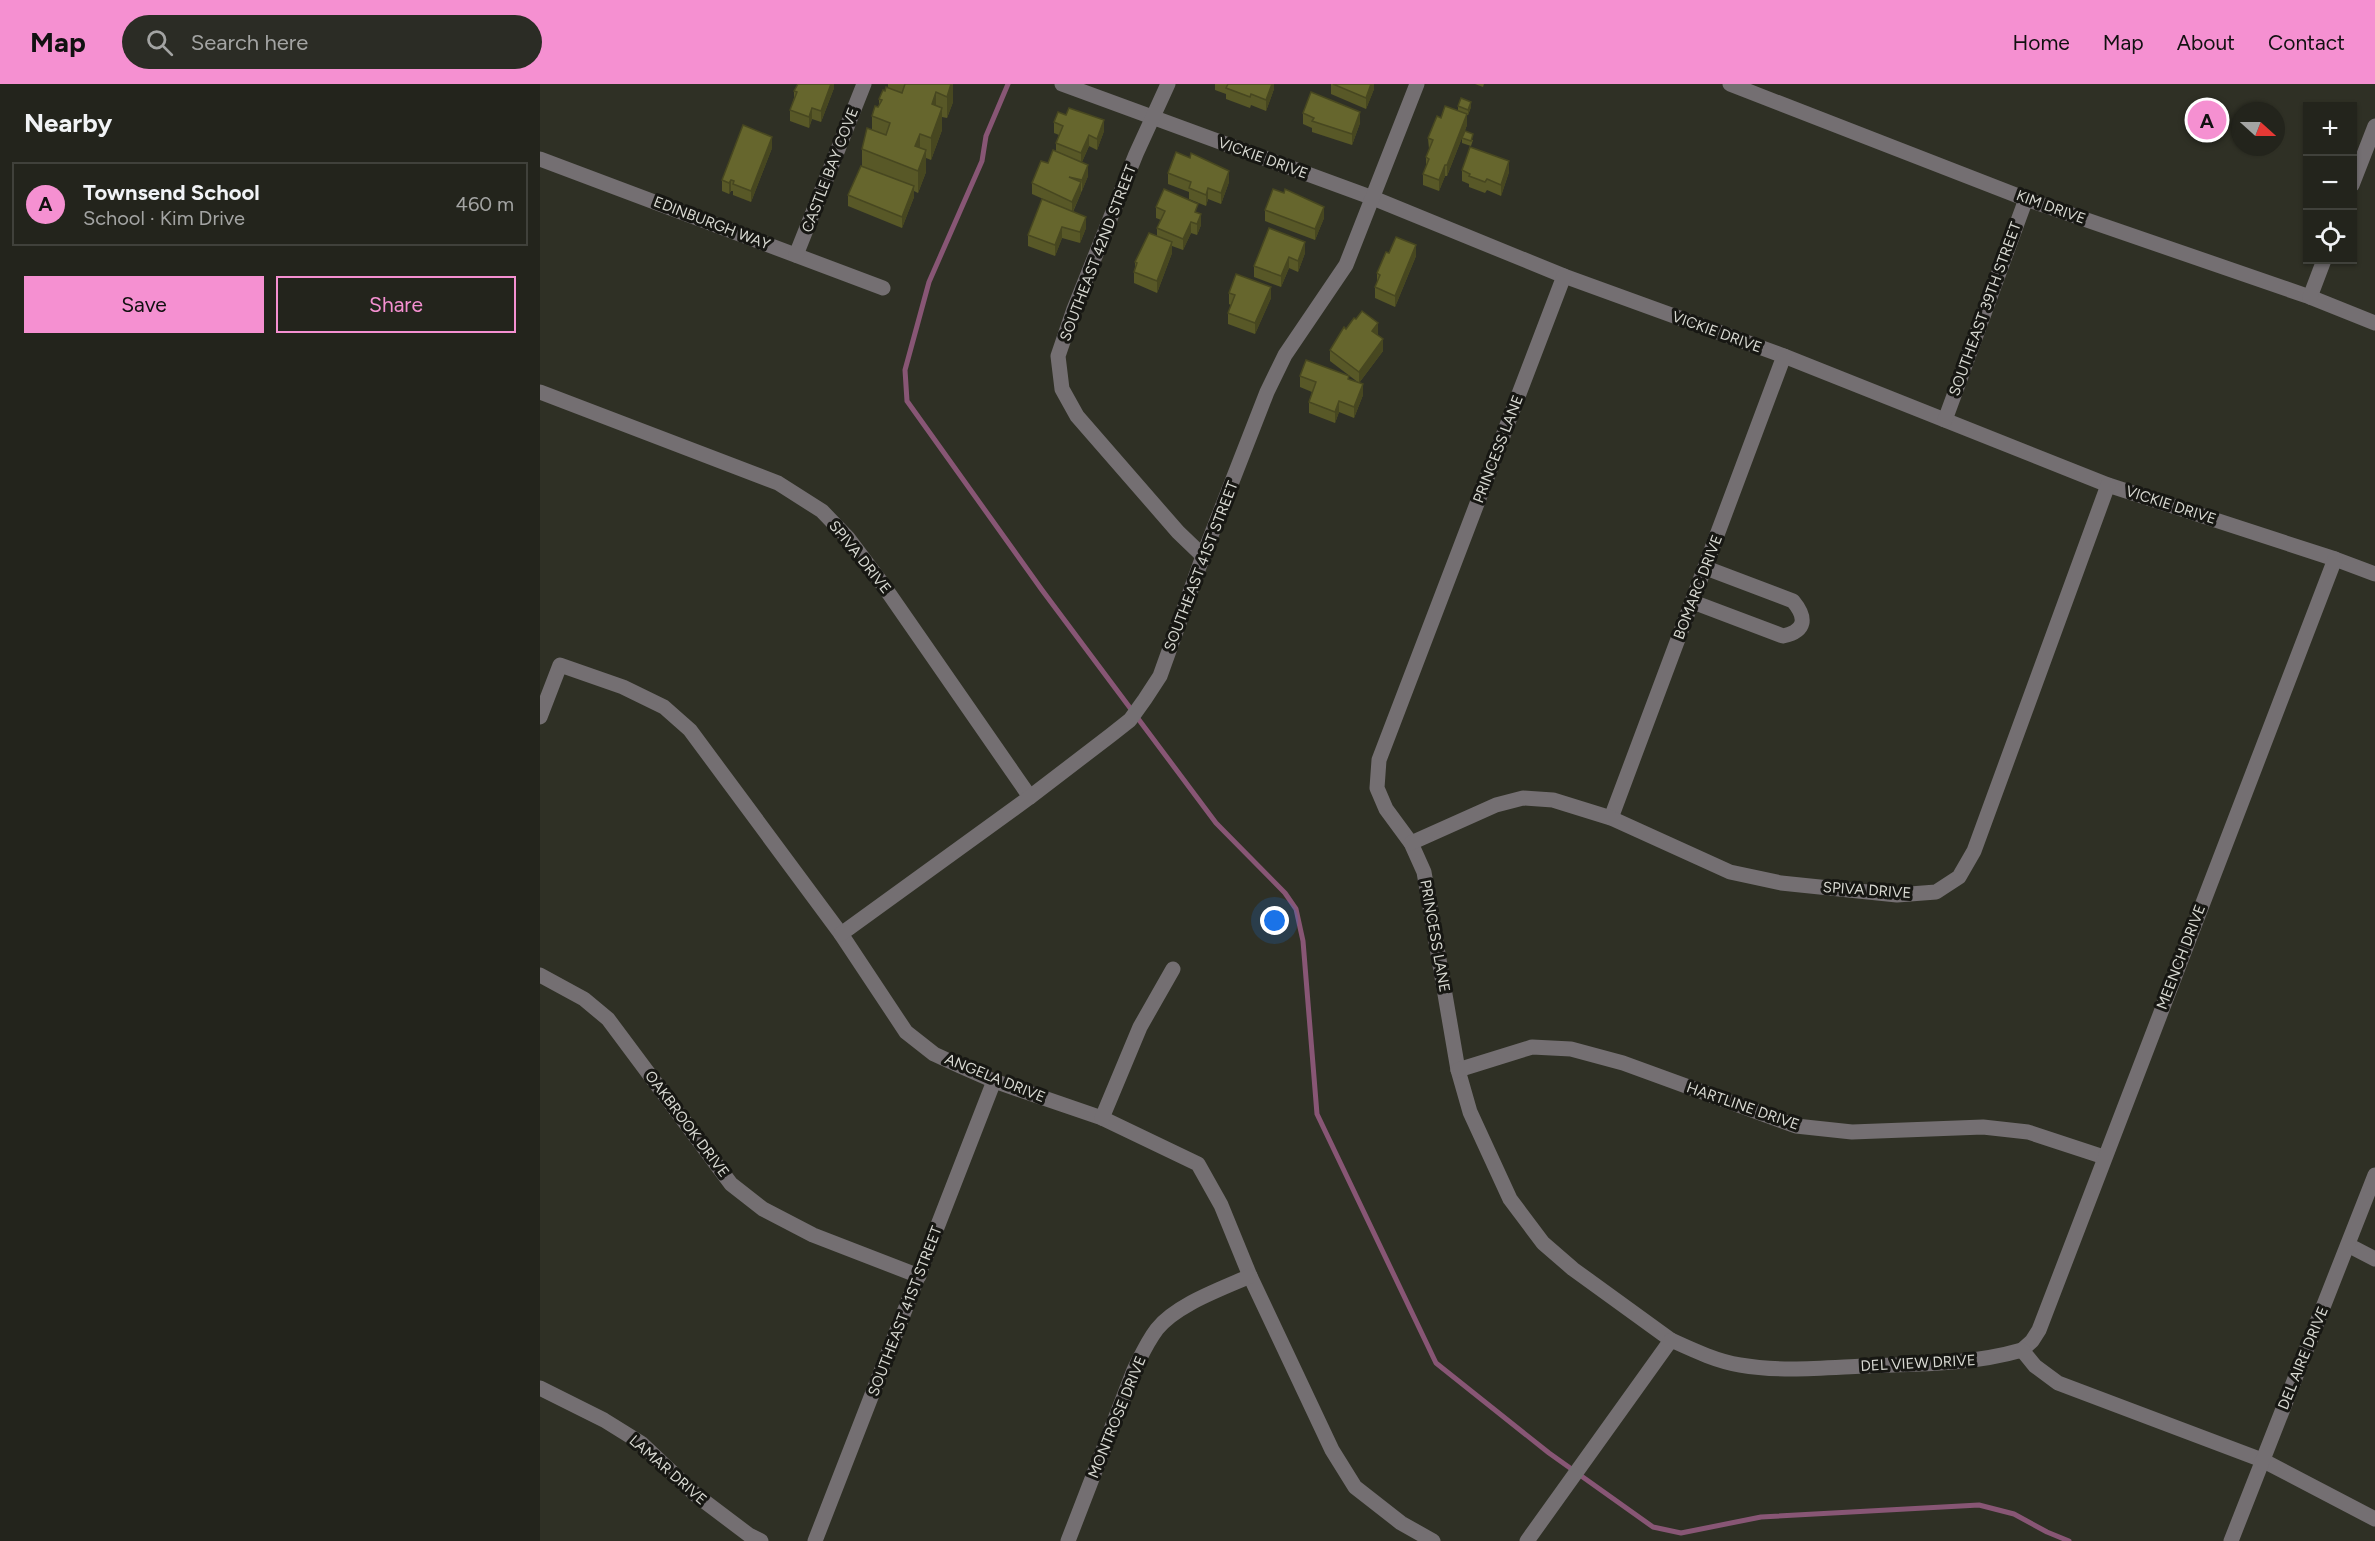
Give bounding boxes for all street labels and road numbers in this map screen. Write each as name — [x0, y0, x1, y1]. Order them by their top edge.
street label: CASTLE BAY COVE — [798, 105, 862, 235]
street label: VICKIE DRIVE — [1216, 133, 1310, 183]
street label: SOUTHEAST 42ND STREET — [1056, 162, 1140, 344]
street label: KIM DRIVE — [2014, 186, 2088, 228]
street label: EDINBURGH WAY — [651, 192, 773, 254]
street label: SOUTHEAST 39TH STREET — [1945, 219, 2025, 398]
street label: VICKIE DRIVE — [1670, 307, 1764, 357]
street label: PRINCESS LANE — [1469, 393, 1527, 505]
street label: SOUTHEAST 41ST STREET — [1160, 478, 1242, 654]
street label: VICKIE DRIVE — [2123, 482, 2219, 528]
street label: SPIVA DRIVE — [825, 517, 895, 597]
street label: BOMARC DRIVE — [1670, 532, 1726, 642]
street label: PRINCESS LANE — [1416, 878, 1454, 994]
street label: SPIVA DRIVE — [1822, 878, 1912, 902]
street label: MEENCH DRIVE — [2153, 902, 2209, 1012]
street label: ANGELA DRIVE — [942, 1050, 1048, 1106]
street label: OAKBROOK DRIVE — [641, 1067, 733, 1181]
street label: HARTLINE DRIVE — [1684, 1078, 1802, 1134]
street label: SOUTHEAST 41ST STREET — [864, 1223, 946, 1399]
street label: DEL AIRE DRIVE — [2274, 1304, 2332, 1412]
street label: DEL VIEW DRIVE — [1860, 1351, 1976, 1375]
street label: MONTROSE DRIVE — [1084, 1353, 1150, 1481]
street label: LAMAR DRIVE — [626, 1431, 710, 1509]

